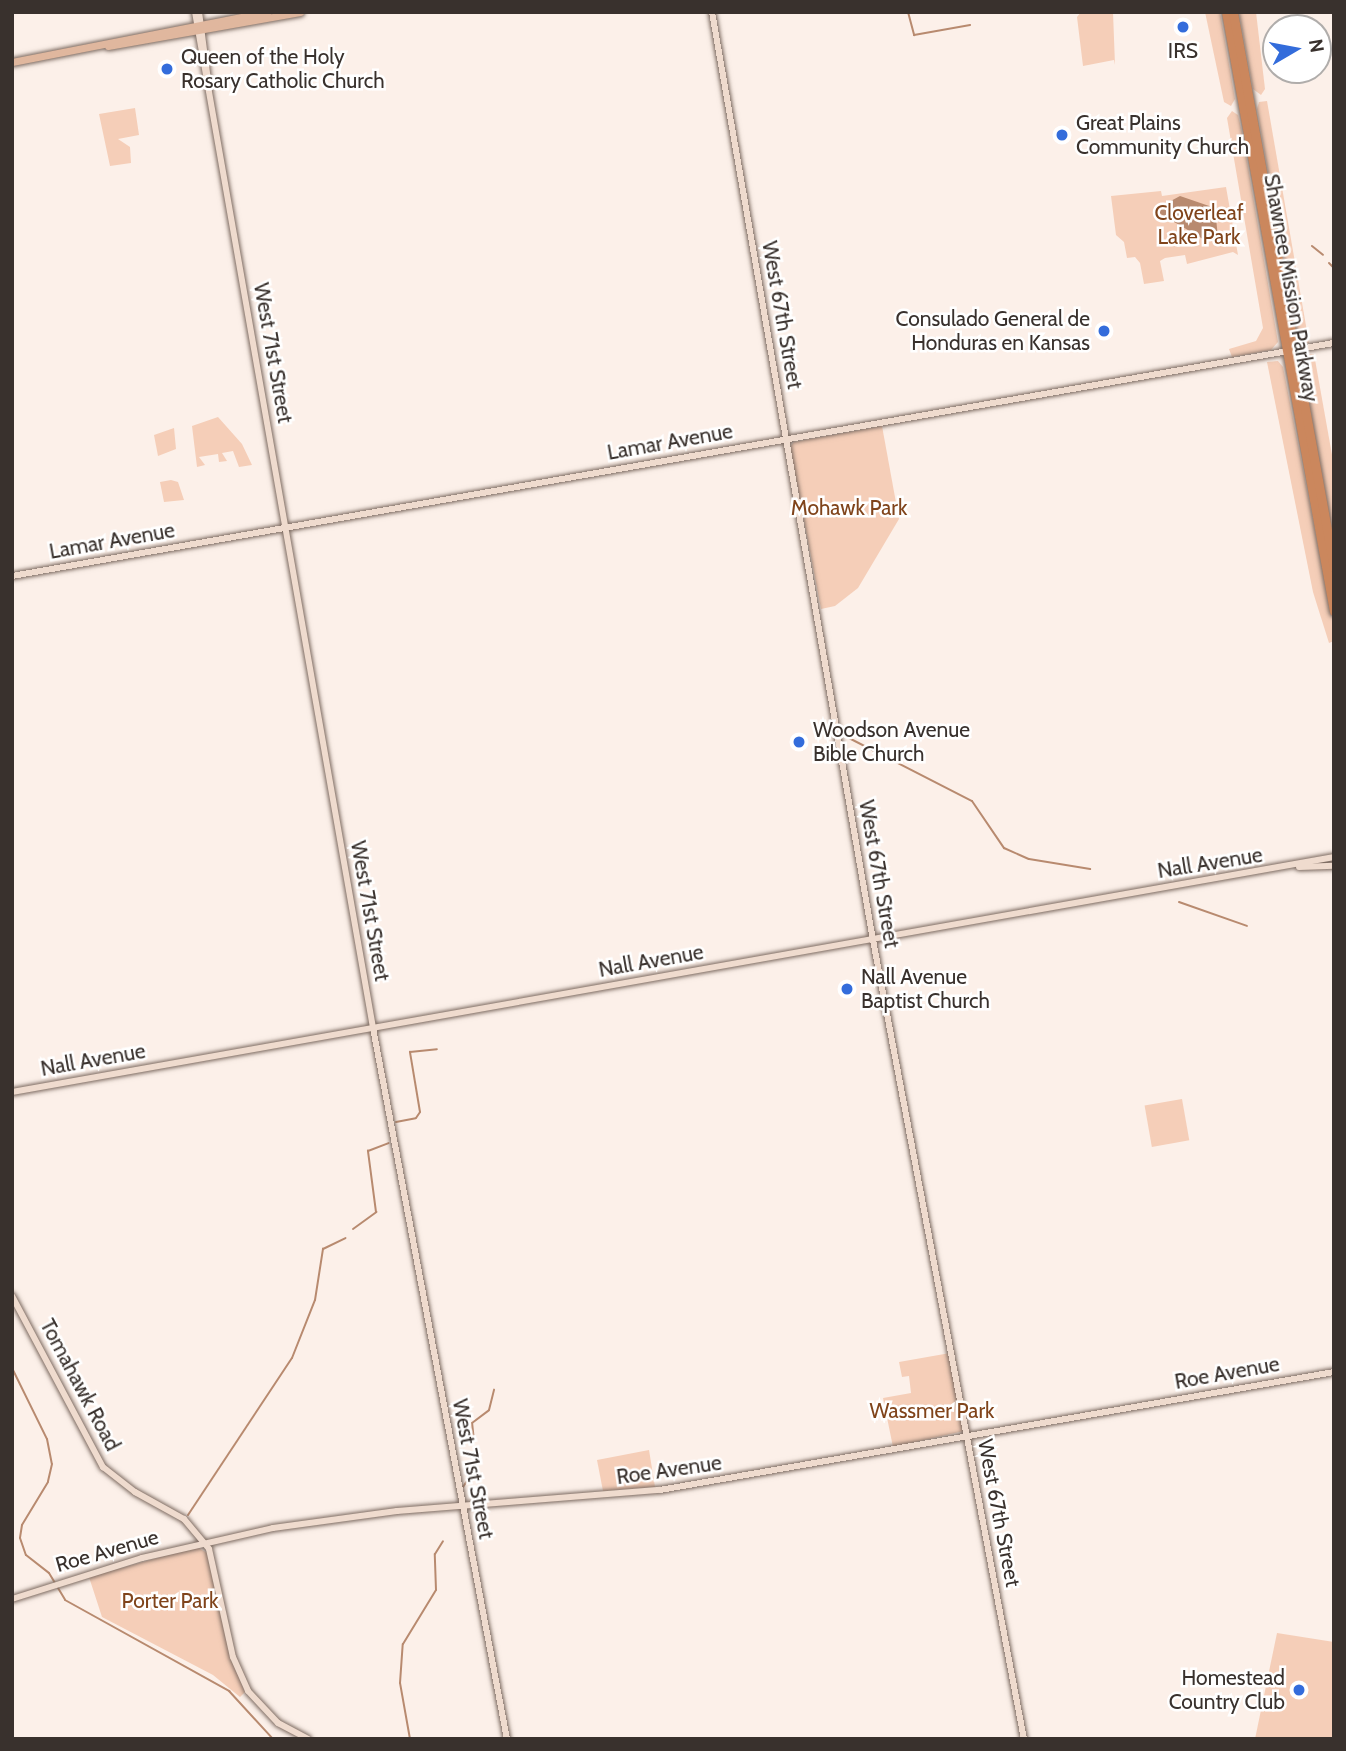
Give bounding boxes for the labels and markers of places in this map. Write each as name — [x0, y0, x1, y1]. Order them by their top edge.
marker: IRS — [1175, 19, 1191, 35]
place label: IRS — [1168, 38, 1198, 64]
place label: Queen of the Holy Rosary Catholic Church — [181, 44, 385, 94]
marker: Queen of the Holy Rosary Catholic Church — [159, 61, 175, 77]
place label: Great Plains Community Church — [1076, 110, 1249, 160]
marker: Great Plains Community Church — [1054, 127, 1070, 143]
place label: Consulado General de Honduras en Kansas — [895, 306, 1090, 356]
marker: Consulado General de Honduras en Kansas — [1096, 323, 1112, 339]
place label: Woodson Avenue Bible Church — [813, 717, 970, 767]
marker: Woodson Avenue Bible Church — [791, 734, 807, 750]
place label: Nall Avenue Baptist Church — [861, 964, 990, 1014]
marker: Nall Avenue Baptist Church — [839, 981, 855, 997]
place label: Homestead Country Club — [1169, 1665, 1285, 1715]
marker: Homestead Country Club — [1291, 1682, 1307, 1698]

